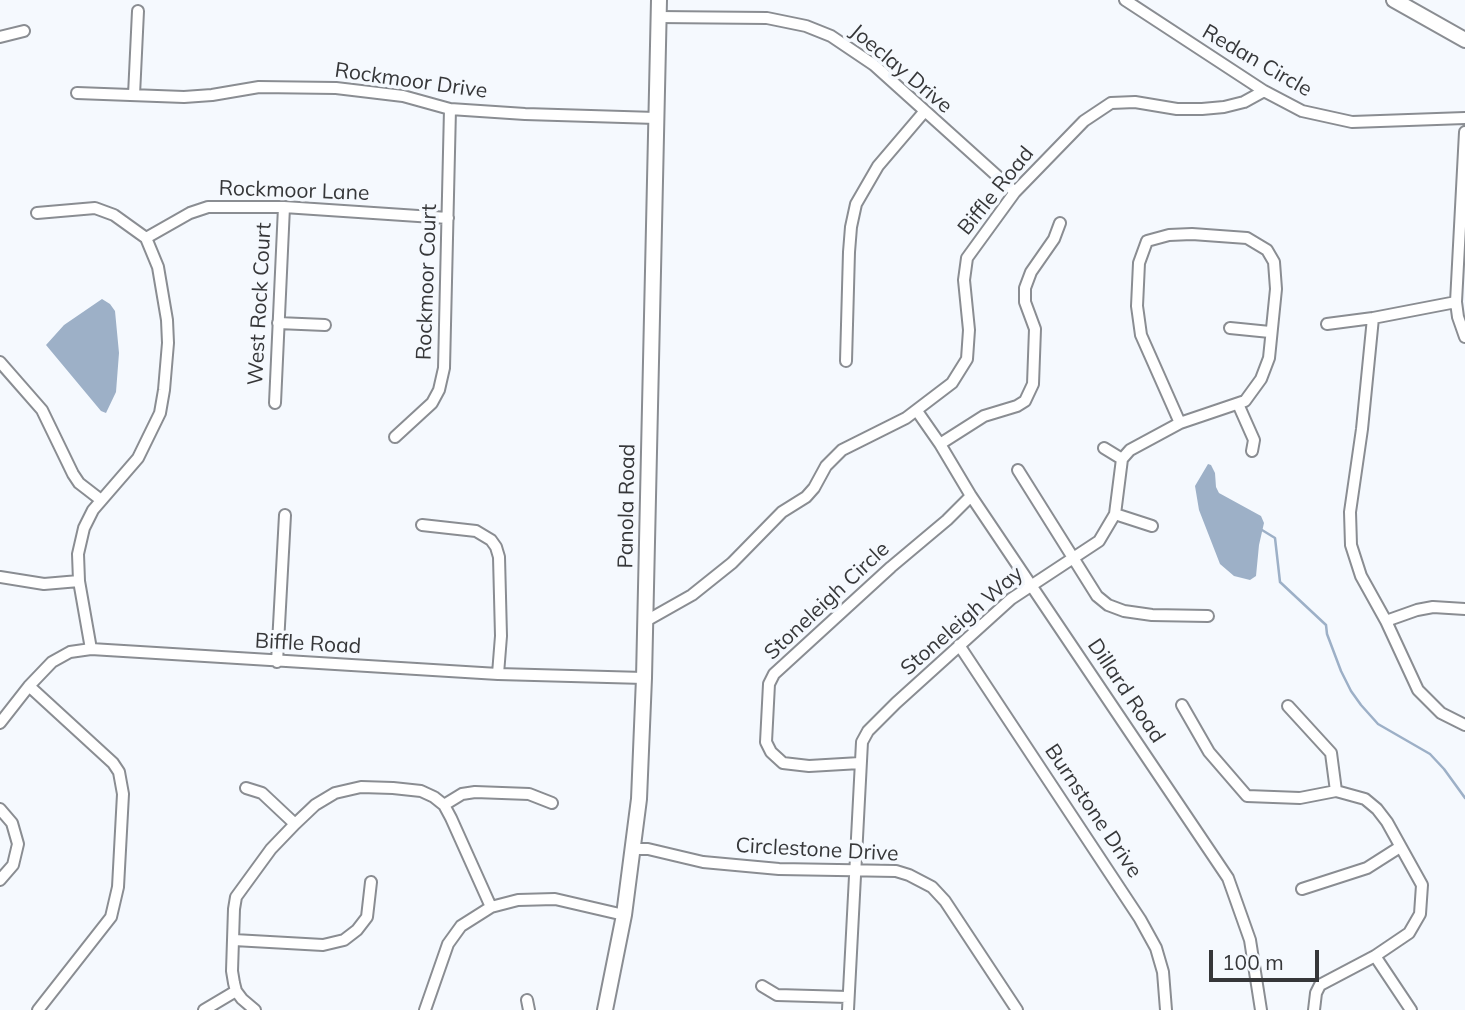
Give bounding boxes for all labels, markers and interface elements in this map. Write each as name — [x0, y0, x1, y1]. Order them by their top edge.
street label: Joeclay Drive — [845, 19, 957, 119]
street label: Redan Circle — [1198, 19, 1316, 103]
street label: Rockmoor Drive — [333, 58, 489, 104]
street label: Biffle Road — [953, 142, 1039, 240]
street label: Rockmoor Lane — [218, 176, 370, 206]
street label: Rockmoor Court — [412, 203, 442, 361]
street label: West Rock Court — [243, 222, 277, 386]
street label: Panola Road — [613, 443, 641, 569]
street label: Stoneleigh Circle — [759, 537, 895, 665]
street label: Stoneleigh Way — [896, 561, 1028, 681]
street label: Biffle Road — [254, 629, 362, 659]
street label: Dillard Road — [1082, 634, 1170, 748]
street label: Burnstone Drive — [1039, 739, 1147, 883]
street label: Circlestone Drive — [735, 833, 899, 867]
scale bar — [1213, 936, 1323, 980]
text: 100 m — [1222, 949, 1284, 975]

